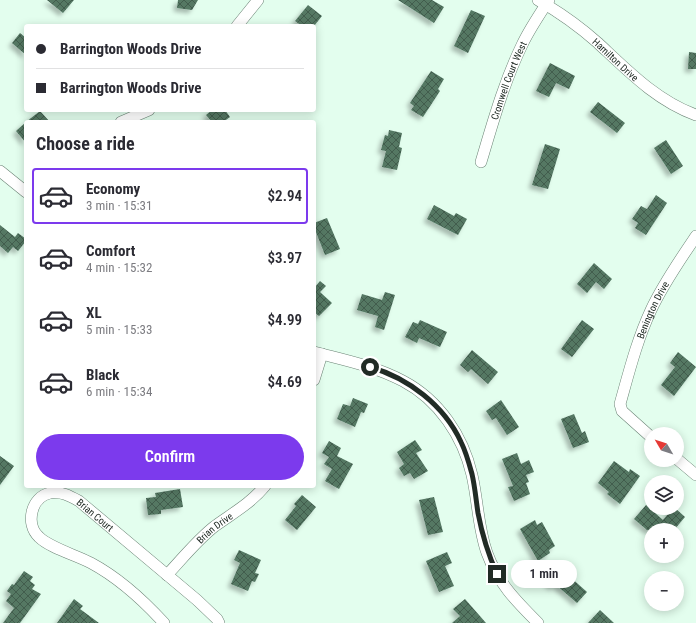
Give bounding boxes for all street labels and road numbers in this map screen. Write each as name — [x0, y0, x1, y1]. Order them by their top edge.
street label: Hamilton Drive — [591, 36, 641, 83]
street label: Cromwell Court West — [489, 40, 528, 121]
street label: Benington Drive — [634, 279, 671, 340]
street label: Brian Court — [75, 496, 116, 533]
street label: Brian Drive — [194, 510, 235, 545]

